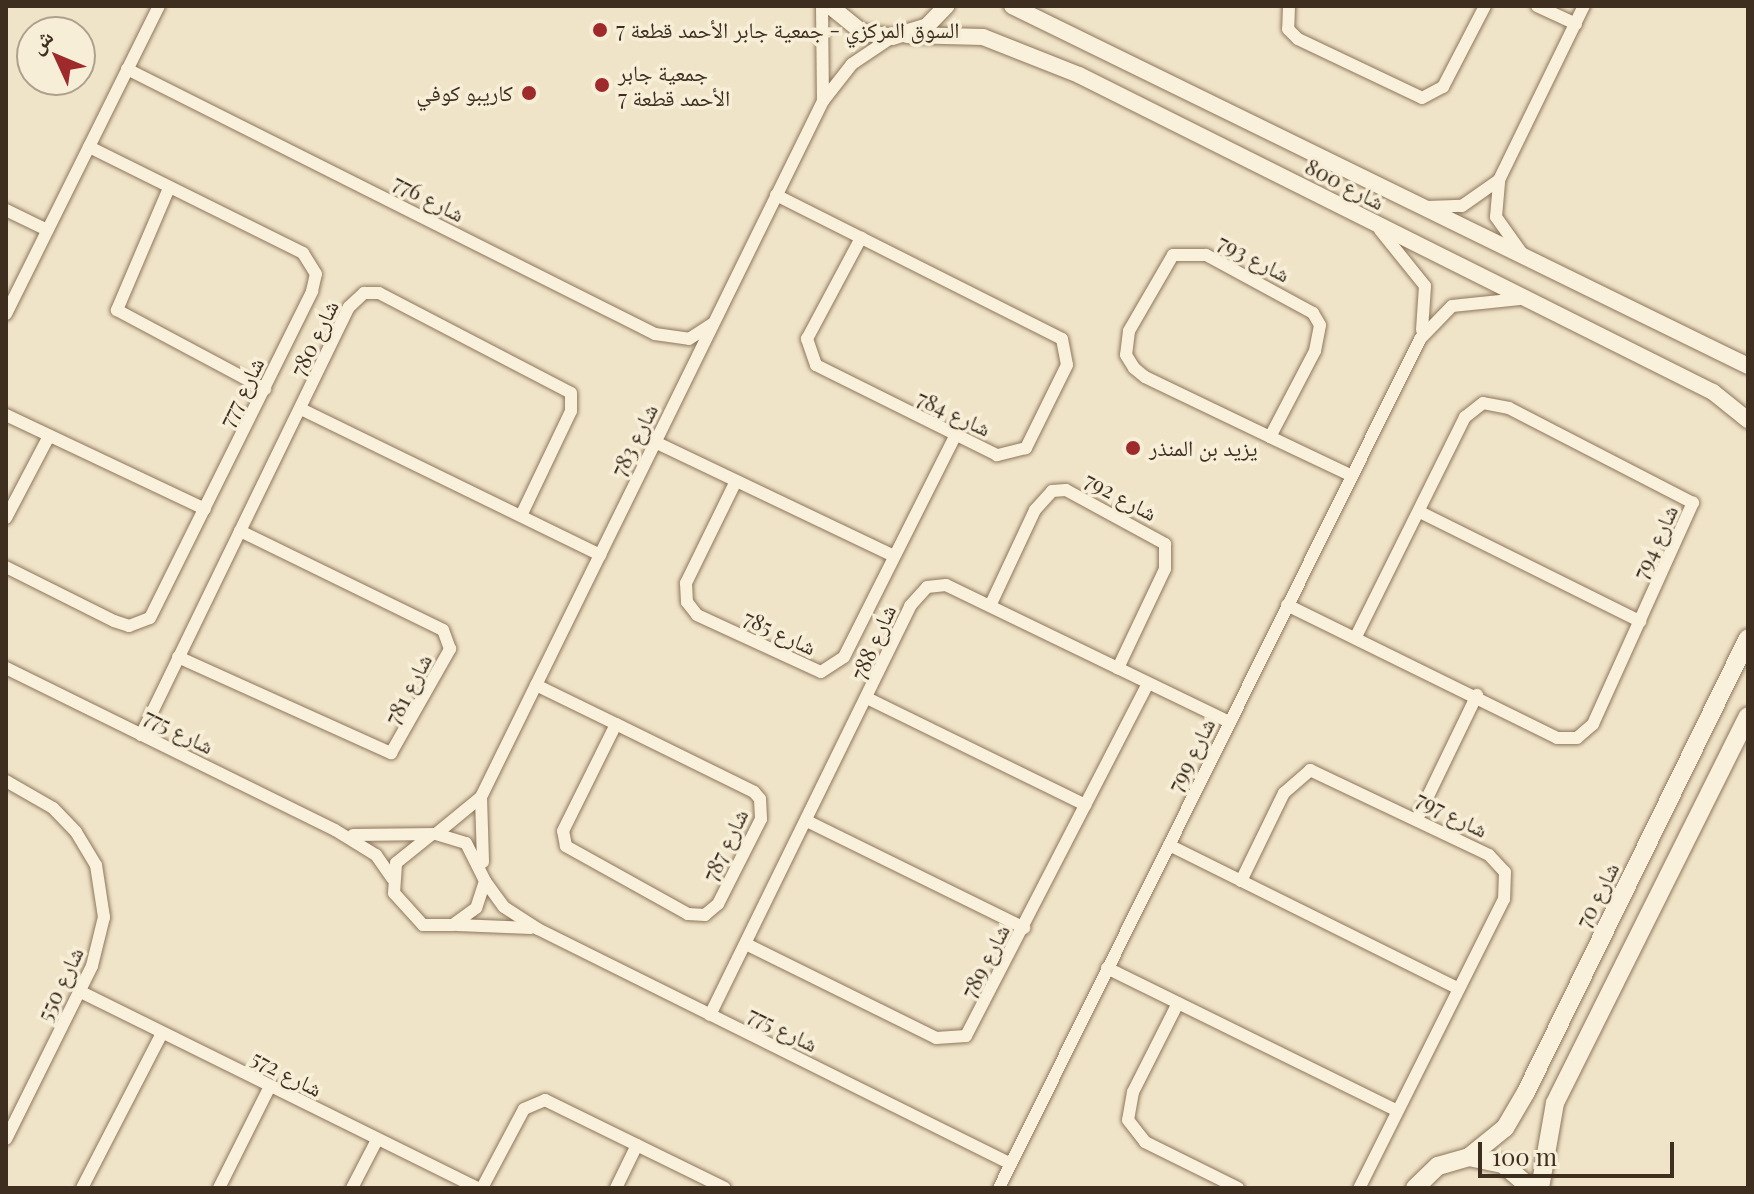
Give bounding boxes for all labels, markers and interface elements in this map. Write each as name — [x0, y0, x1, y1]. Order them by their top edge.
north arrow — [16, 16, 96, 96]
place label: السوق المركزي - جمعية جابر الأحمد قطعة 7 — [616, 17, 960, 43]
marker: السوق المركزي - جمعية جابر الأحمد قطعة 7 — [591, 21, 609, 39]
text: ش — [21, 22, 59, 60]
place label: جمعية جابر الأحمد قطعة 7 — [618, 59, 730, 110]
marker: جمعية جابر الأحمد قطعة 7 — [593, 76, 611, 94]
place label: كاريبو كوفي — [416, 80, 513, 106]
marker: كاريبو كوفي — [520, 84, 538, 102]
street label: شارع 800 — [1301, 153, 1389, 215]
street label: شارع 776 — [389, 169, 469, 227]
street label: شارع 793 — [1214, 229, 1294, 287]
street label: شارع 780 — [284, 296, 344, 380]
street label: شارع 777 — [213, 353, 269, 431]
street label: شارع 784 — [913, 384, 995, 442]
street label: شارع 783 — [605, 399, 663, 481]
place label: يزيد بن المنذر — [1149, 435, 1258, 461]
marker: يزيد بن المنذر — [1124, 439, 1142, 457]
street label: شارع 792 — [1080, 466, 1162, 526]
street label: شارع 794 — [1627, 501, 1683, 583]
street label: شارع 788 — [845, 600, 901, 684]
street label: شارع 785 — [740, 604, 820, 660]
street label: شارع 781 — [379, 649, 437, 729]
street label: شارع 775 — [140, 703, 218, 759]
street label: شارع 799 — [1162, 714, 1220, 796]
street label: شارع 797 — [1412, 785, 1492, 843]
street label: شارع 787 — [697, 805, 753, 885]
street label: شارع 70 — [1570, 858, 1624, 932]
street label: شارع 789 — [955, 920, 1015, 1002]
street label: شارع 550 — [31, 943, 89, 1025]
street label: شارع 775 — [744, 1001, 822, 1057]
street label: شارع 572 — [247, 1044, 327, 1102]
scale bar — [1482, 1126, 1678, 1176]
text: 100 m — [1492, 1140, 1557, 1172]

